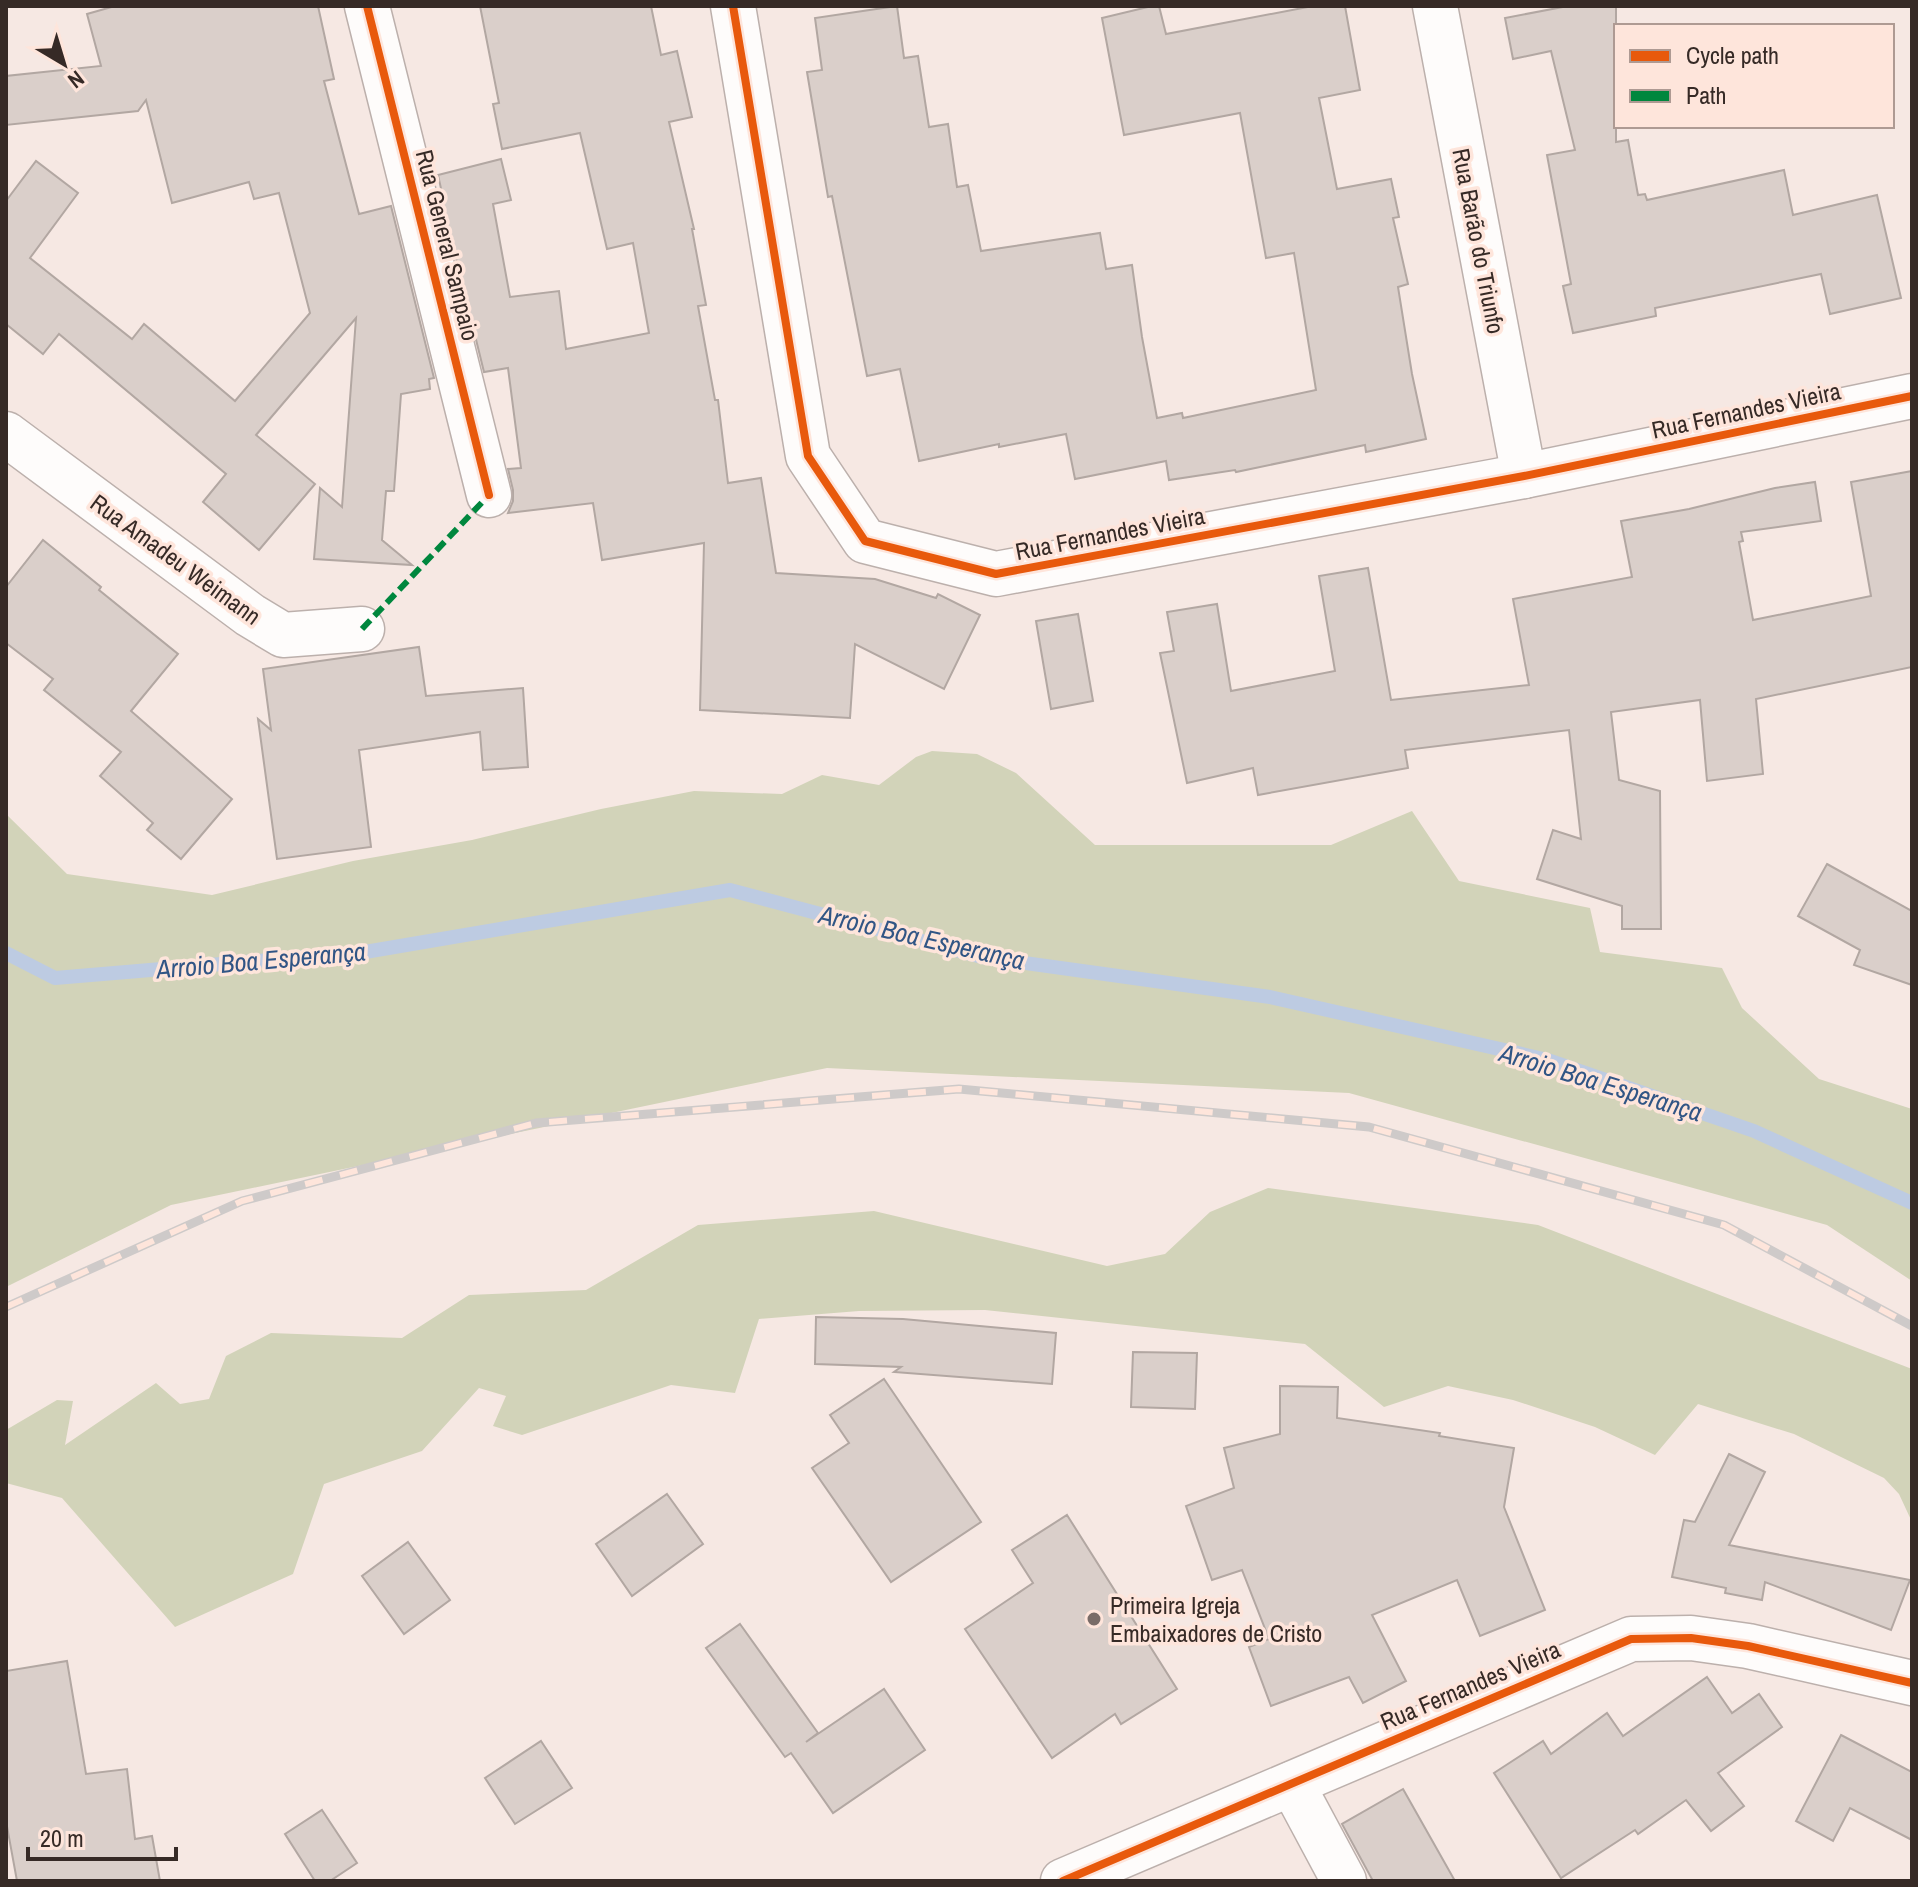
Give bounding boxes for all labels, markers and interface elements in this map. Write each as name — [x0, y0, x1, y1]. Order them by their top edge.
north arrow — [24, 24, 104, 104]
legend — [1614, 24, 1894, 128]
text: Cycle path — [1686, 39, 1779, 71]
text: N — [62, 64, 91, 96]
text: Path — [1686, 79, 1727, 111]
street label: Rua General Sampaio — [409, 146, 487, 344]
street label: Rua Barão do Triunfo — [1445, 146, 1513, 336]
street label: Rua Fernandes Vieira — [1649, 374, 1843, 446]
street label: Rua Amadeu Weimann — [84, 486, 268, 632]
street label: Rua Fernandes Vieira — [1013, 499, 1208, 567]
water label: Arroio Boa Esperança — [815, 896, 1028, 978]
water label: Arroio Boa Esperança — [154, 933, 367, 987]
water label: Arroio Boa Esperança — [1495, 1034, 1707, 1129]
place label: Primeira Igreja Embaixadores de Cristo — [1110, 1589, 1322, 1649]
marker: Primeira Igreja Embaixadores de Cristo — [1085, 1610, 1103, 1628]
street label: Rua Fernandes Vieira — [1375, 1633, 1565, 1737]
scale bar — [28, 1811, 176, 1861]
text: 20 m — [40, 1822, 84, 1854]

